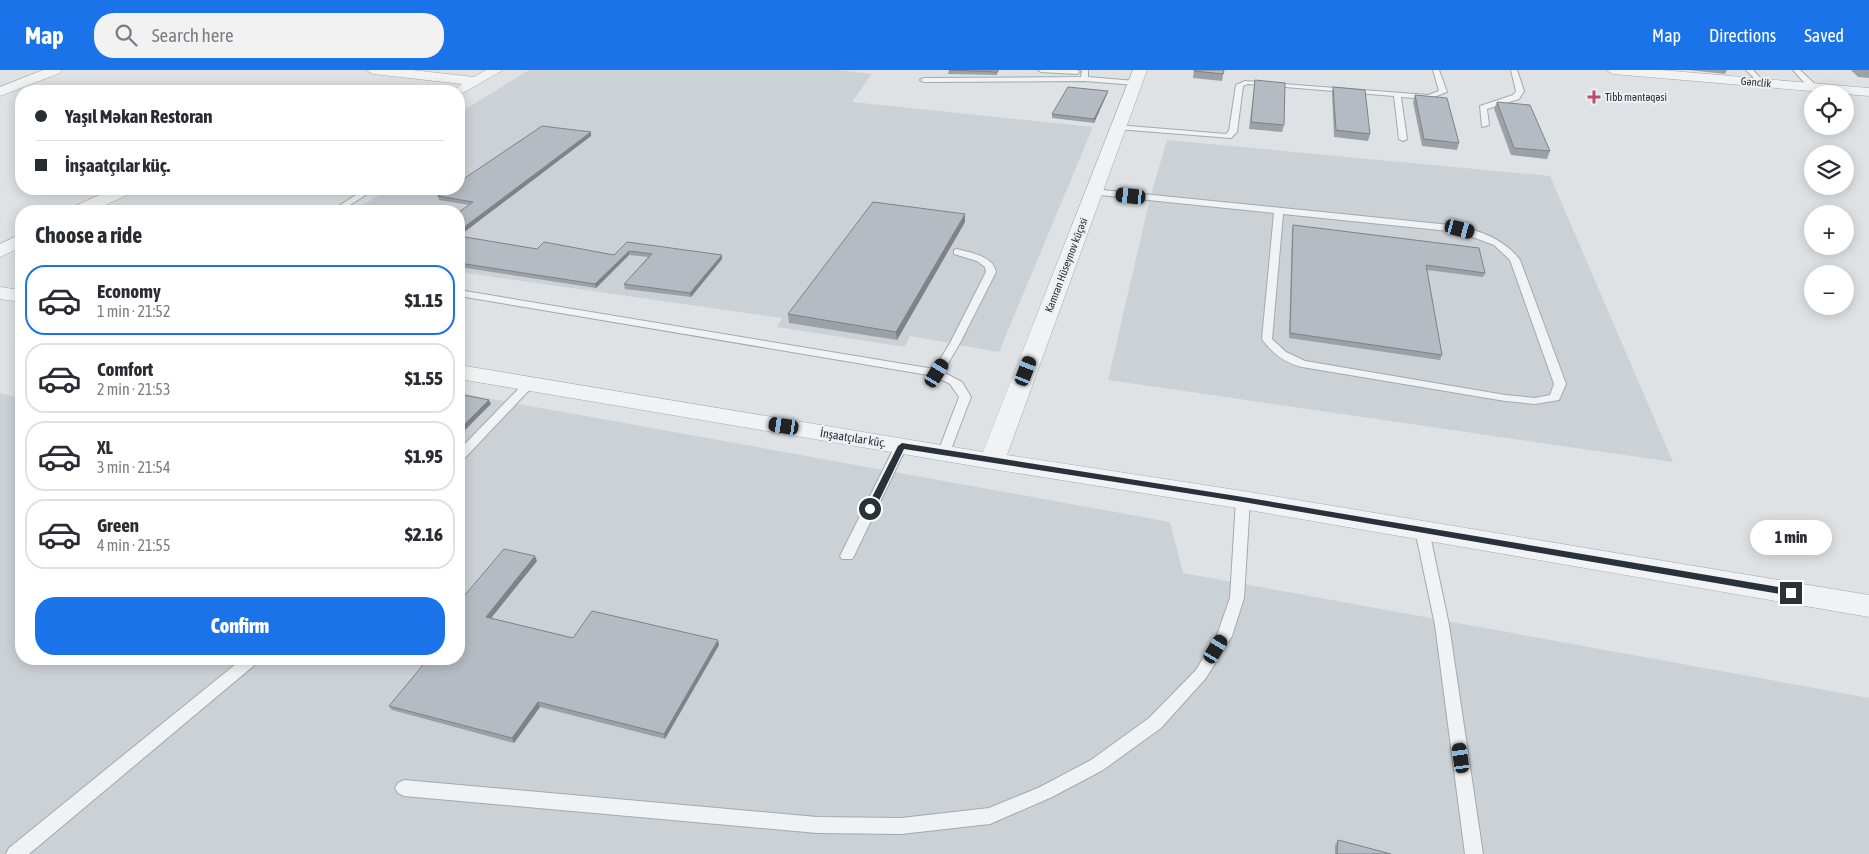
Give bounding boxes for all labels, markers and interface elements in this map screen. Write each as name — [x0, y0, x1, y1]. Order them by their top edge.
search box — [94, 13, 444, 58]
icon: search — [112, 21, 140, 49]
text: Map — [25, 22, 64, 49]
text: Search here — [152, 24, 234, 46]
text: Map — [1652, 25, 1681, 46]
text: Directions — [1709, 25, 1776, 46]
text: Saved — [1804, 25, 1844, 46]
street label: Gənclik — [1740, 75, 1772, 89]
map controls — [1804, 85, 1854, 315]
button: locate — [1804, 85, 1854, 135]
marker: Tibb məntəqəsi — [1587, 90, 1601, 104]
place label: Tibb məntəqəsi — [1605, 91, 1667, 103]
text: Yaşıl Məkan Restoran — [65, 105, 213, 127]
button: layers — [1804, 145, 1854, 195]
text: İnşaatçılar küç. — [65, 154, 170, 176]
car — [1115, 187, 1146, 205]
button: + — [1804, 205, 1854, 255]
street label: Kamran Hüseynov küçəsi — [1042, 216, 1090, 314]
car — [1443, 218, 1476, 240]
text: Choose a ride — [35, 222, 142, 248]
button: − — [1804, 265, 1854, 315]
icon: car — [37, 278, 82, 323]
text: Economy — [97, 280, 161, 302]
text: $1.15 — [405, 289, 443, 311]
text: 1 min · 21:52 — [97, 302, 170, 320]
car — [1013, 354, 1038, 388]
icon: car — [37, 356, 82, 401]
car — [922, 356, 951, 390]
text: Comfort — [97, 358, 153, 380]
text: $1.55 — [405, 367, 443, 389]
text: 2 min · 21:53 — [97, 380, 170, 398]
car — [768, 416, 799, 436]
street label: İnşaatçılar küç. — [819, 426, 887, 450]
icon: car — [37, 434, 82, 479]
text: XL — [97, 436, 113, 458]
text: $1.95 — [405, 445, 443, 467]
text: 3 min · 21:54 — [97, 458, 170, 476]
route start — [859, 498, 881, 520]
icon: car — [37, 512, 82, 557]
text: Green — [97, 514, 139, 536]
callout: 1 min — [1750, 520, 1832, 556]
text: $2.16 — [405, 523, 443, 545]
text: 1 min — [1775, 528, 1807, 546]
text: 4 min · 21:55 — [97, 536, 170, 554]
route end — [1780, 582, 1802, 604]
button: Confirm — [35, 597, 445, 655]
car — [1201, 632, 1230, 666]
car — [1451, 742, 1470, 774]

